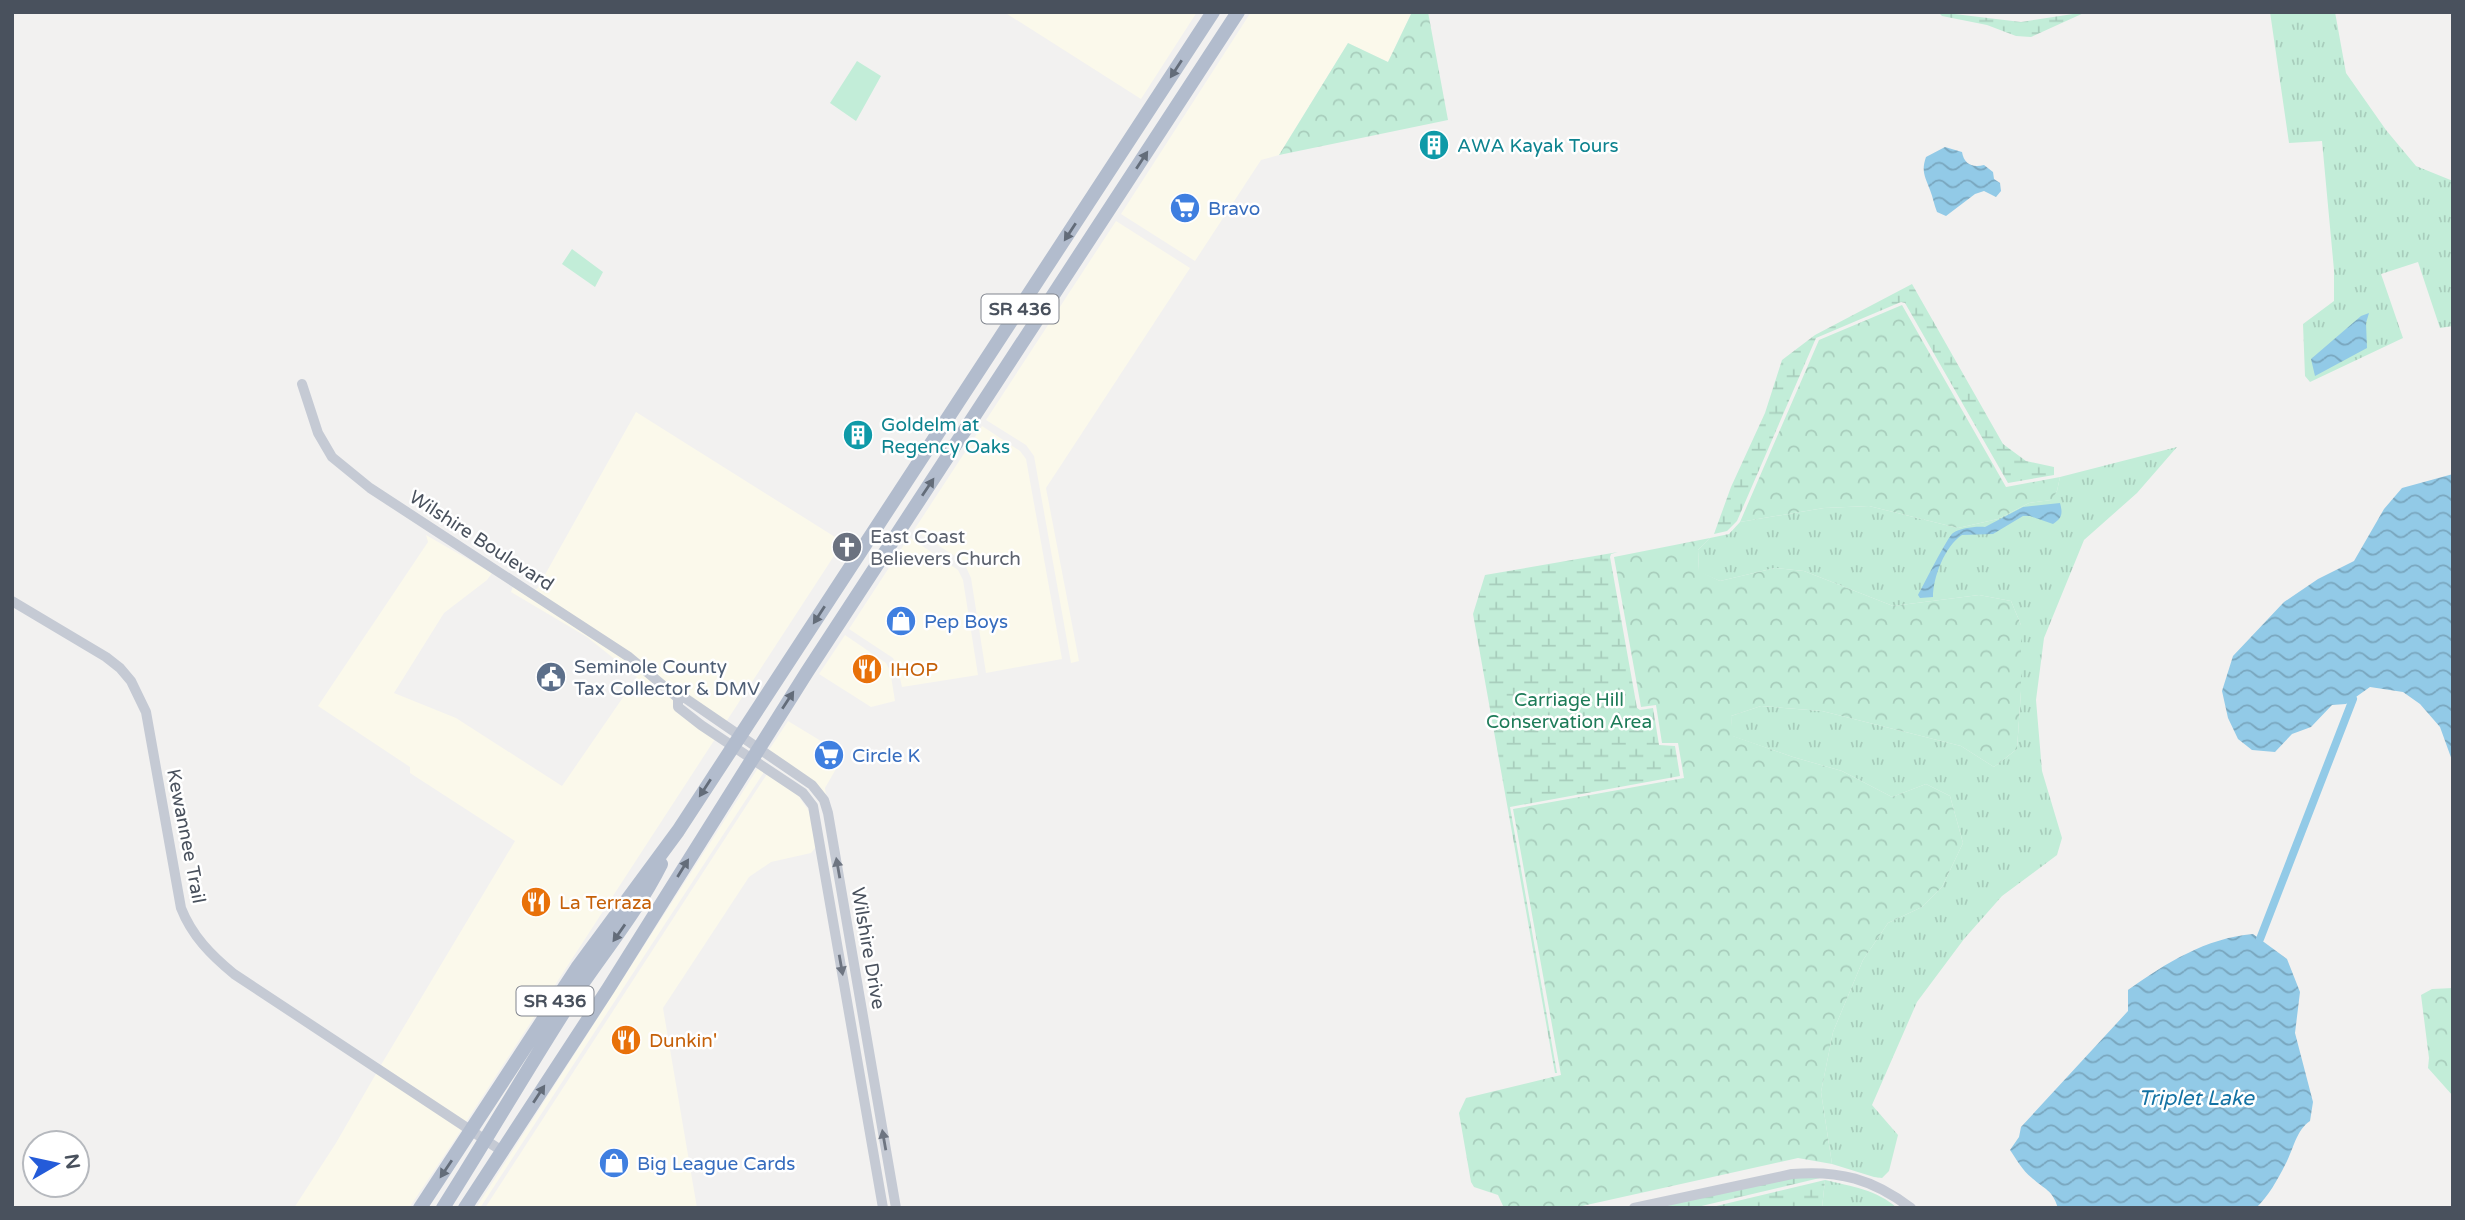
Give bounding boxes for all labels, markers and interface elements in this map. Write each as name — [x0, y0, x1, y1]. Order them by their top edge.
one-way arrow — [1169, 60, 1183, 78]
building icon: AWA Kayak Tours — [1417, 128, 1451, 162]
place label: AWA Kayak Tours — [1457, 135, 1619, 157]
one-way arrow — [1135, 150, 1148, 170]
supermarket icon: Bravo — [1168, 191, 1202, 225]
place label: Bravo — [1208, 198, 1260, 220]
one-way arrow — [1064, 223, 1077, 242]
road number: SR 436 — [982, 295, 1058, 324]
place label: Goldelm at Regency Oaks — [881, 414, 1010, 458]
building icon: Goldelm at Regency Oaks — [841, 418, 875, 452]
one-way arrow — [921, 477, 934, 496]
street label: Wilshire Boulevard — [405, 486, 558, 596]
place label: East Coast Believers Church — [870, 526, 1021, 570]
church icon: East Coast Believers Church — [830, 530, 864, 564]
shop icon: Pep Boys — [884, 604, 918, 638]
one-way arrow — [812, 606, 826, 624]
place label: Pep Boys — [924, 611, 1008, 633]
restaurant icon: IHOP — [850, 652, 884, 686]
place label: Seminole County Tax Collector & DMV — [574, 656, 760, 700]
place label: IHOP — [890, 659, 938, 681]
public building icon: Seminole County Tax Collector & DMV — [534, 660, 568, 694]
park label: Carriage Hill Conservation Area — [1486, 689, 1652, 733]
one-way arrow — [782, 691, 795, 710]
supermarket icon: Circle K — [812, 738, 846, 772]
place label: Circle K — [852, 745, 920, 767]
street label: Kewannee Trail — [162, 767, 210, 905]
one-way arrow — [699, 779, 712, 798]
one-way arrow — [832, 857, 843, 879]
one-way arrow — [677, 859, 689, 878]
restaurant icon: La Terraza — [519, 885, 553, 919]
street label: Wilshire Drive — [846, 886, 890, 1011]
place label: La Terraza — [559, 892, 652, 914]
one-way arrow — [612, 924, 626, 942]
one-way arrow — [836, 954, 847, 976]
road number: SR 436 — [516, 986, 594, 1016]
restaurant icon: Dunkin' — [609, 1023, 643, 1057]
place label: Dunkin' — [649, 1030, 717, 1052]
one-way arrow — [533, 1084, 546, 1104]
water label: Triplet Lake — [2138, 1086, 2255, 1111]
north arrow — [21, 1129, 91, 1199]
one-way arrow — [879, 1129, 890, 1151]
shop icon: Big League Cards — [597, 1146, 631, 1180]
text: N — [60, 1152, 84, 1171]
place label: Big League Cards — [637, 1153, 795, 1175]
one-way arrow — [439, 1160, 453, 1178]

